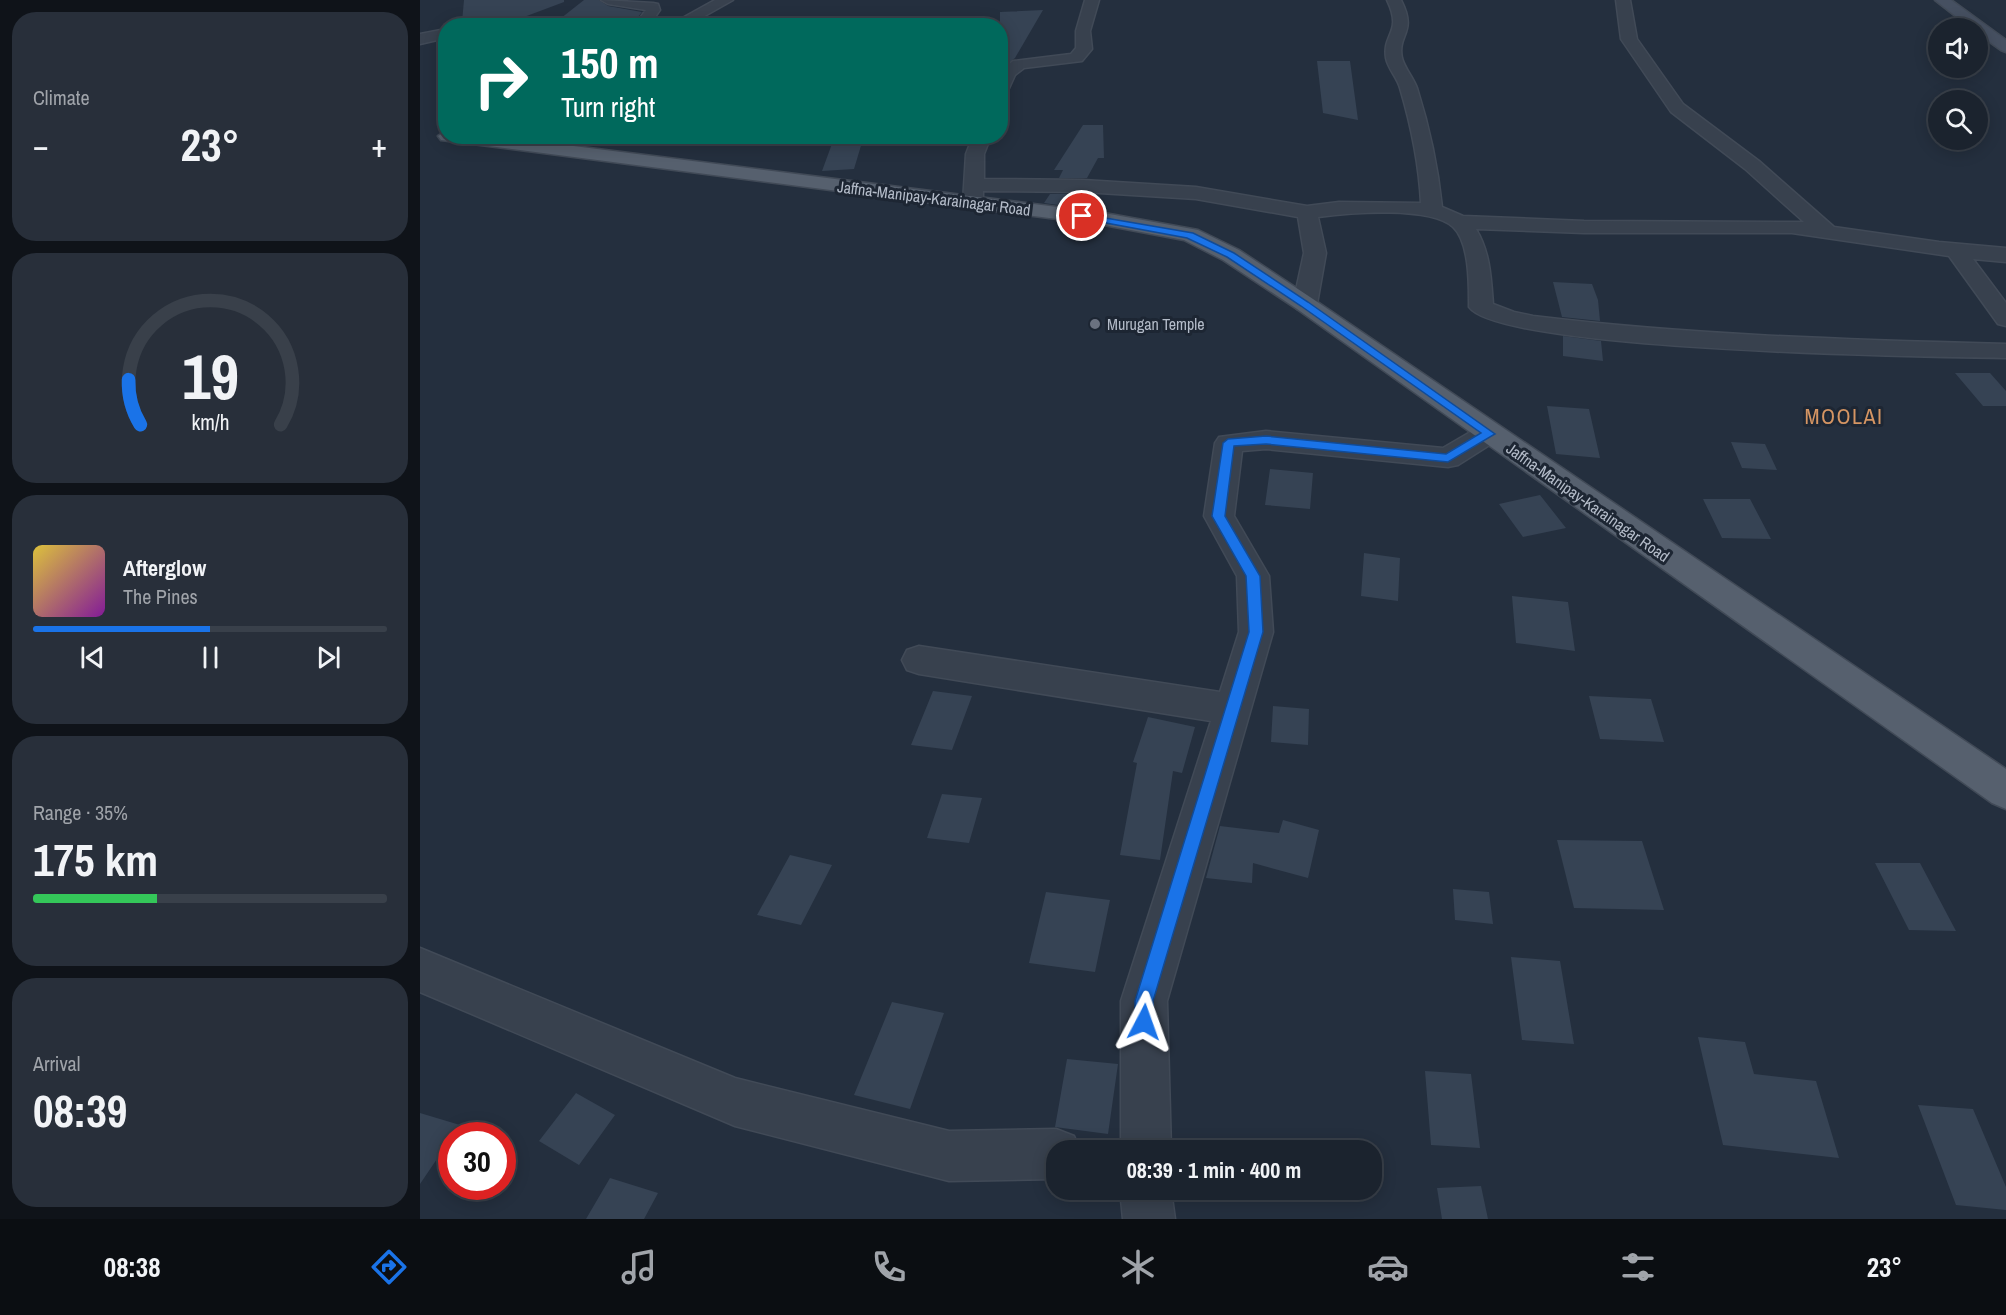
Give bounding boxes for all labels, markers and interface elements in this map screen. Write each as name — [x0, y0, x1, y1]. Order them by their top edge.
map controls — [1928, 18, 1988, 150]
button: sound — [1928, 18, 1988, 78]
text: 150 m — [561, 35, 659, 91]
icon: right — [462, 42, 540, 120]
text: Climate — [33, 84, 90, 111]
text: Turn right — [561, 89, 655, 125]
button: search — [1928, 90, 1988, 150]
text: 23° — [180, 114, 240, 175]
text: − — [33, 123, 49, 167]
text: + — [371, 123, 387, 167]
street label: Jaffna-Manipay-Karainagar Road — [836, 175, 1032, 221]
pin — [1056, 190, 1107, 241]
icon: arrive — [1065, 199, 1098, 232]
place label: Murugan Temple — [1107, 313, 1205, 335]
marker: Murugan Temple — [1088, 317, 1102, 331]
text: 19 — [182, 334, 238, 418]
district label: MOOLAI — [1804, 401, 1884, 431]
text: km/h — [191, 409, 229, 438]
street label: Jaffna-Manipay-Karainagar Road — [1502, 437, 1674, 567]
text: Afterglow — [123, 553, 206, 583]
text: The Pines — [123, 583, 198, 610]
icon: previous — [76, 641, 109, 674]
icon: pause — [194, 641, 227, 674]
icon: next — [312, 641, 345, 674]
text: Range · 35% — [33, 799, 128, 826]
text: 175 km — [33, 829, 158, 890]
position arrow — [1112, 990, 1176, 1054]
text: Arrival — [33, 1050, 80, 1077]
text: 08:39 — [33, 1080, 127, 1141]
speed limit sign: 30 — [438, 1122, 516, 1200]
text: 08:39 · 1 min · 400 m — [1127, 1155, 1301, 1185]
icon: directions — [368, 1246, 410, 1288]
icon: music — [618, 1246, 660, 1288]
icon: phone — [868, 1246, 910, 1288]
icon: climate — [1117, 1246, 1159, 1288]
icon: car — [1367, 1246, 1409, 1288]
icon: filters — [1617, 1246, 1659, 1288]
text: 08:38 — [104, 1249, 160, 1285]
text: 23° — [1867, 1249, 1902, 1285]

